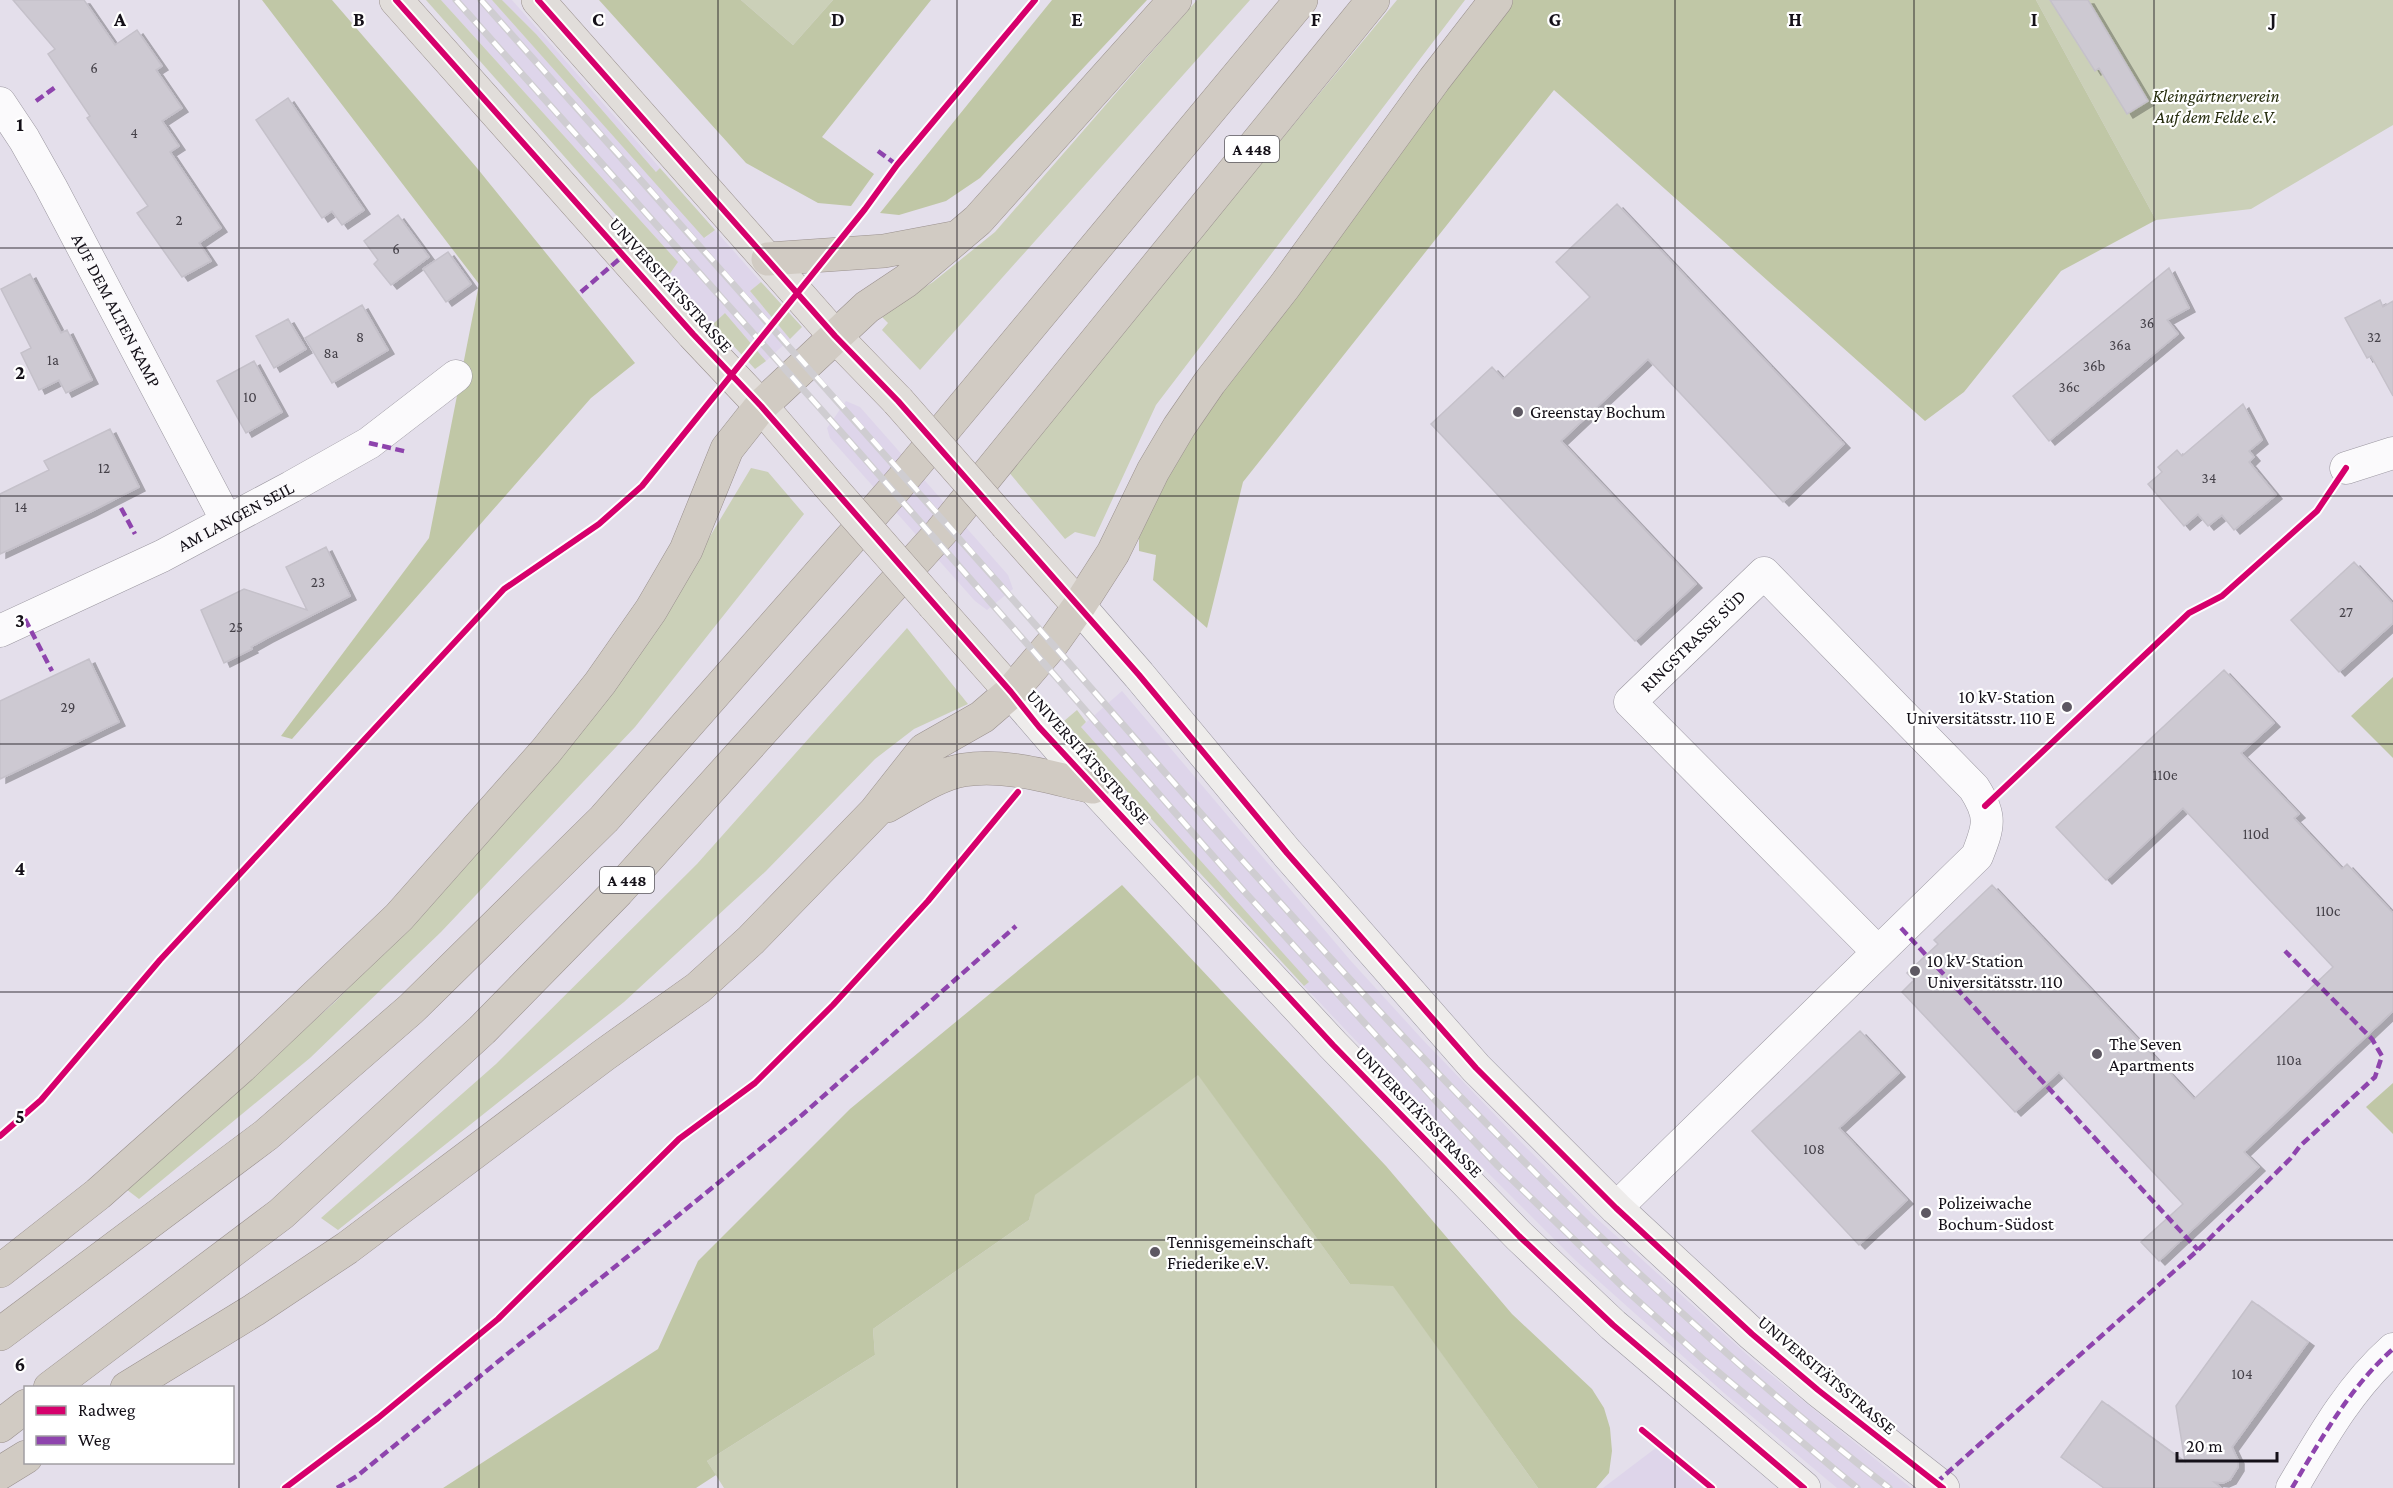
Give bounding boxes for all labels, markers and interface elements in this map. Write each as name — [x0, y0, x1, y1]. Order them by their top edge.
text: A — [113, 8, 127, 30]
text: B — [353, 8, 365, 30]
text: C — [592, 8, 604, 30]
text: D — [831, 8, 845, 30]
text: E — [1071, 8, 1083, 30]
text: F — [1311, 8, 1322, 30]
text: G — [1549, 8, 1562, 30]
text: H — [1788, 8, 1802, 30]
text: I — [2031, 8, 2038, 30]
text: J — [2268, 8, 2277, 30]
house number: 6 — [90, 60, 98, 76]
park label: Kleingärtnerverein Auf dem Felde e.V. — [2152, 86, 2280, 127]
text: 1 — [16, 113, 24, 135]
house number: 4 — [130, 125, 138, 141]
road number: A 448 — [1225, 136, 1279, 162]
house number: 2 — [175, 212, 183, 228]
street label: UNIVERSITÄTSSTRASSE — [605, 214, 737, 357]
street label: AUF DEM ALTEN KAMP — [67, 230, 165, 391]
house number: 6 — [392, 241, 400, 257]
house number: 36 — [2140, 315, 2154, 331]
house number: 8 — [356, 329, 364, 345]
house number: 32 — [2367, 329, 2381, 345]
house number: 36a — [2109, 337, 2131, 353]
house number: 8a — [323, 345, 339, 361]
house number: 1a — [47, 352, 59, 368]
house number: 36b — [2083, 358, 2105, 374]
text: 2 — [15, 361, 25, 383]
house number: 36c — [2059, 379, 2080, 395]
house number: 10 — [243, 389, 257, 405]
place label: Greenstay Bochum — [1530, 402, 1666, 422]
marker: Greenstay Bochum — [1511, 405, 1525, 419]
house number: 12 — [98, 460, 110, 476]
house number: 34 — [2202, 470, 2216, 486]
street label: AM LANGEN SEIL — [174, 477, 297, 556]
house number: 14 — [15, 499, 27, 515]
house number: 23 — [311, 574, 325, 590]
street label: RINGSTRASSE SÜD — [1636, 586, 1750, 696]
house number: 27 — [2339, 604, 2353, 620]
text: 3 — [15, 609, 25, 631]
house number: 25 — [229, 619, 243, 635]
street label: UNIVERSITÄTSSTRASSE — [1022, 686, 1154, 829]
place label: 10 kV-Station Universitätsstr. 110 E — [1906, 687, 2055, 728]
house number: 29 — [61, 699, 75, 715]
marker: 10 kV-Station Universitätsstr. 110 E — [2060, 700, 2074, 714]
house number: 110e — [2152, 767, 2178, 783]
house number: 110d — [2243, 826, 2269, 842]
text: 4 — [15, 857, 26, 879]
road number: A 448 — [600, 867, 654, 893]
house number: 110c — [2316, 903, 2341, 919]
place label: 10 kV-Station Universitätsstr. 110 — [1927, 951, 2063, 992]
marker: 10 kV-Station Universitätsstr. 110 — [1908, 964, 1922, 978]
place label: The Seven Apartments — [2109, 1034, 2194, 1075]
street label: UNIVERSITÄTSSTRASSE — [1351, 1042, 1487, 1182]
marker: The Seven Apartments — [2090, 1047, 2104, 1061]
house number: 110a — [2276, 1052, 2302, 1068]
text: 5 — [15, 1105, 25, 1127]
house number: 108 — [1803, 1141, 1825, 1157]
place label: Polizeiwache Bochum-Südost — [1938, 1193, 2055, 1234]
marker: Polizeiwache Bochum-Südost — [1919, 1206, 1933, 1220]
place label: Tennisgemeinschaft Friederike e.V. — [1167, 1232, 1313, 1273]
marker: Tennisgemeinschaft Friederike e.V. — [1148, 1245, 1162, 1259]
street label: UNIVERSITÄTSSTRASSE — [1754, 1311, 1900, 1439]
text: 6 — [15, 1353, 25, 1375]
house number: 104 — [2231, 1366, 2253, 1382]
legend — [24, 1386, 234, 1464]
text: Radweg — [78, 1400, 136, 1420]
scale bar — [2177, 1425, 2278, 1463]
text: Weg — [78, 1430, 111, 1450]
text: 20 m — [2186, 1436, 2223, 1456]

